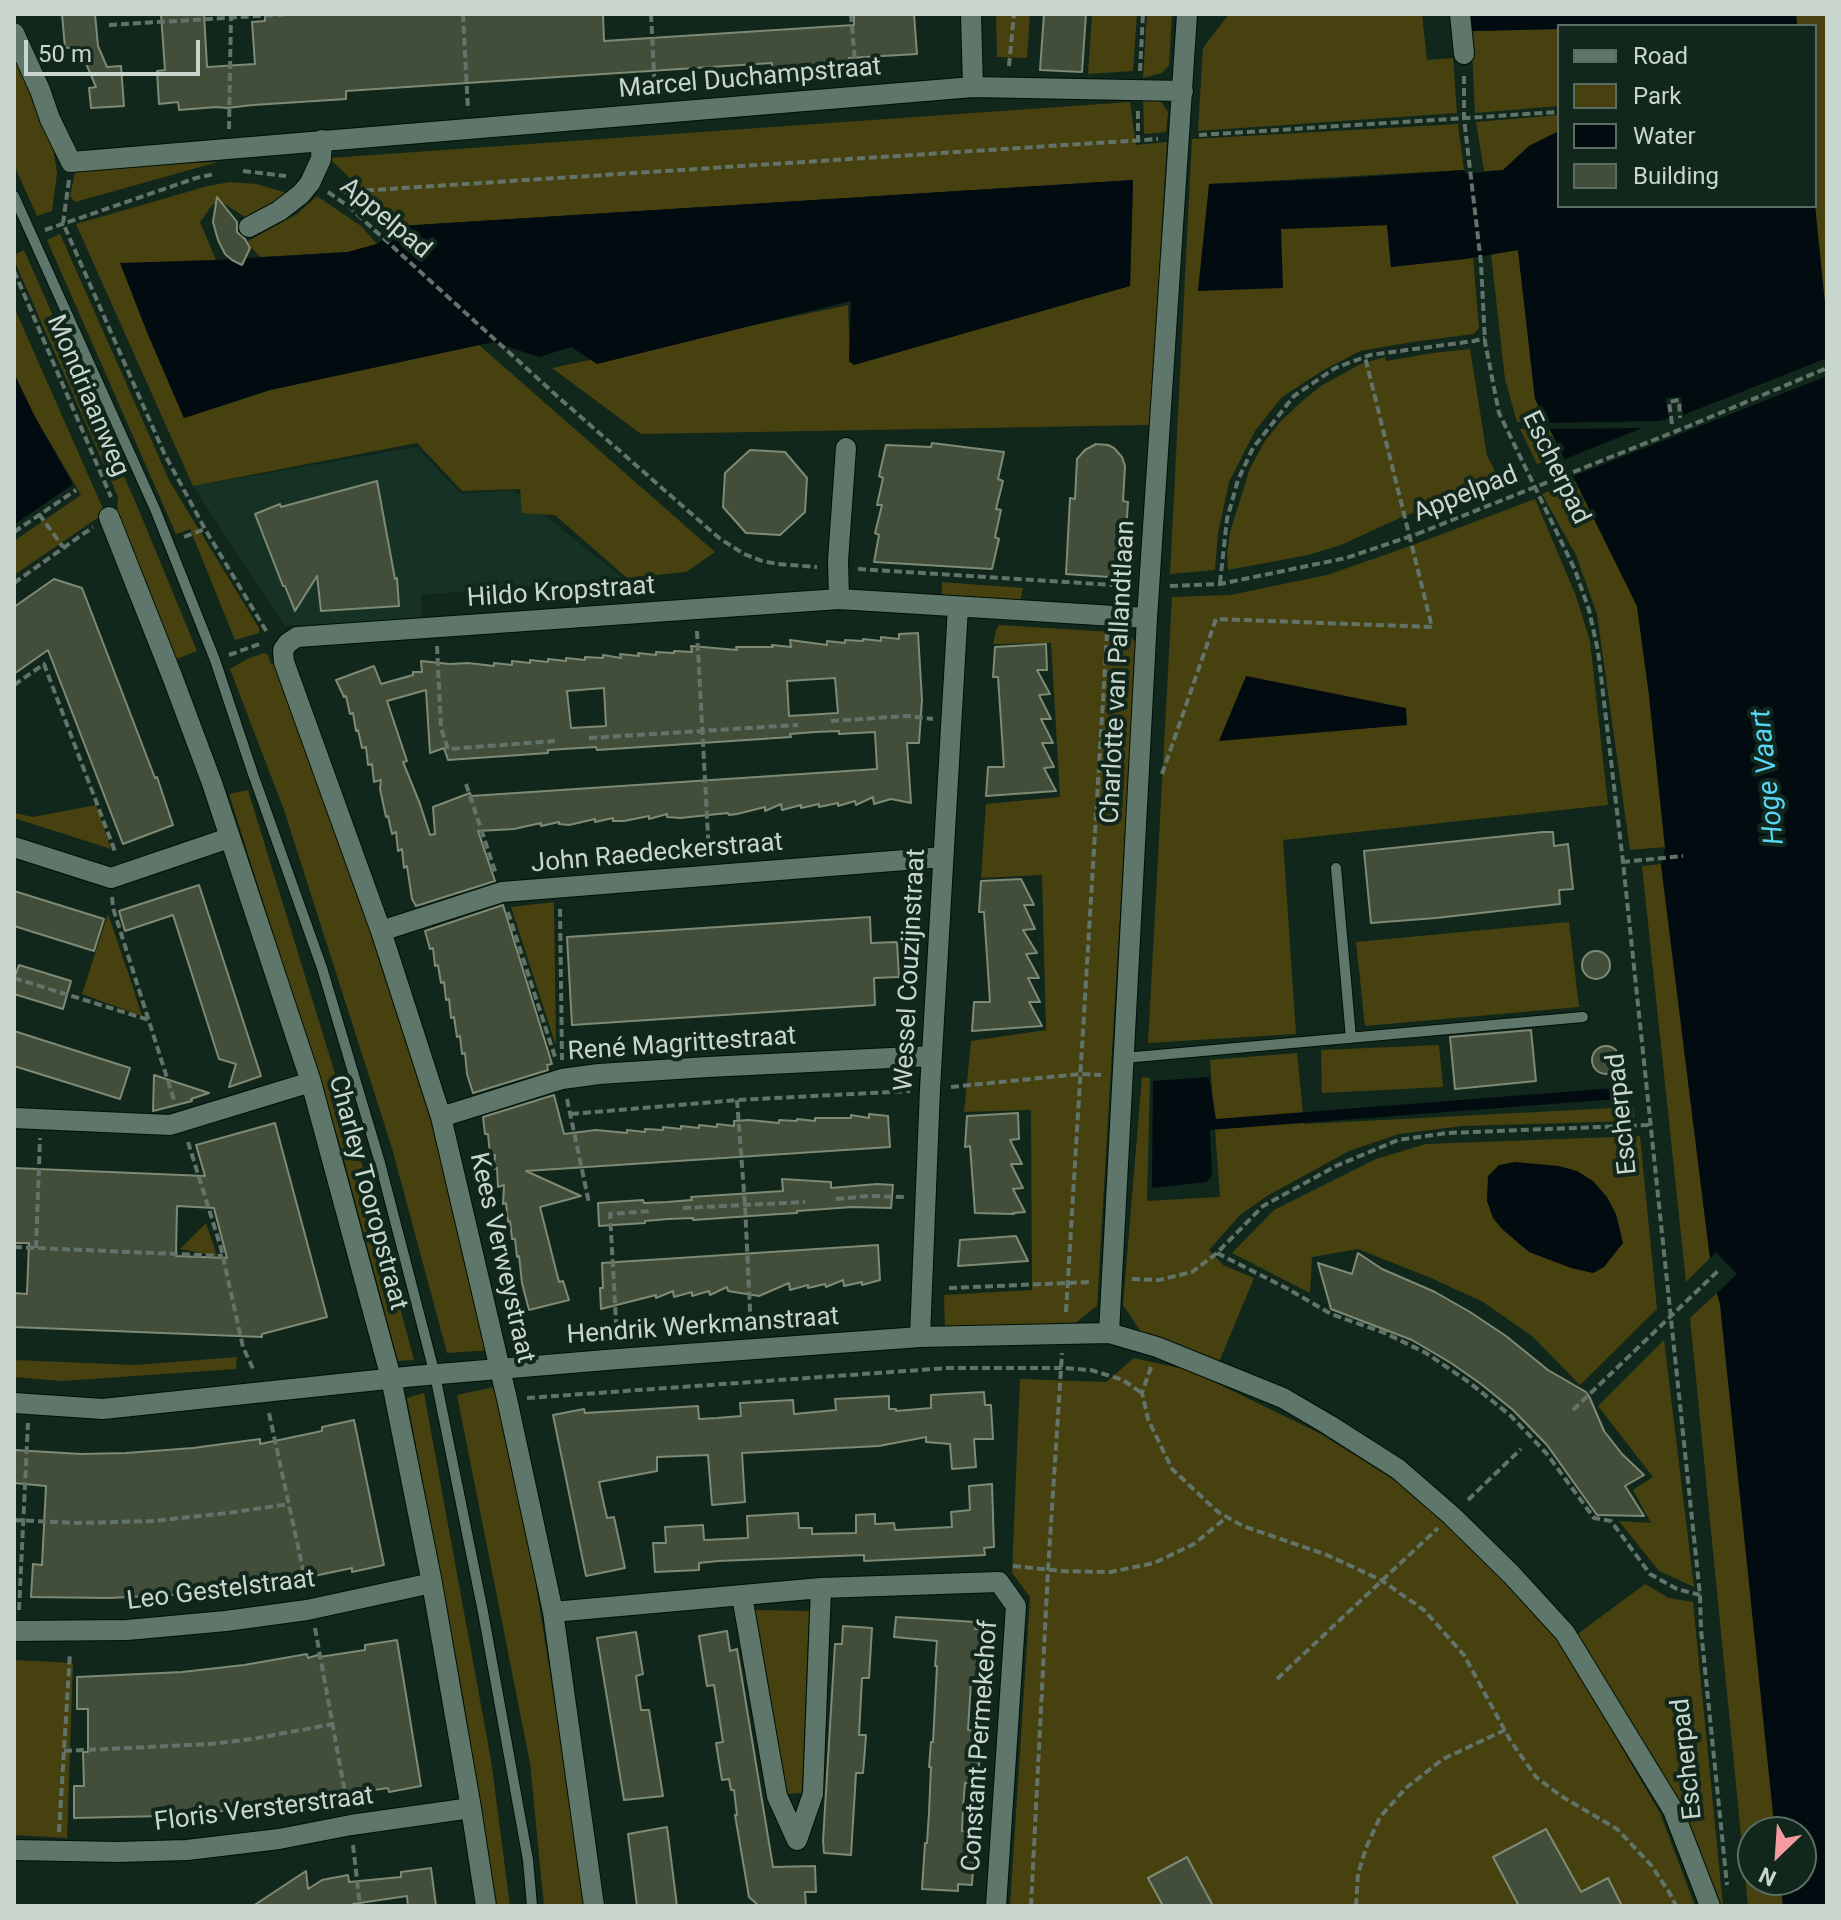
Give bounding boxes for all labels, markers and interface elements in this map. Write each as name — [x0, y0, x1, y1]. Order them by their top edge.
scale bar — [28, 24, 204, 74]
legend — [1557, 24, 1817, 208]
text: 50 m — [38, 40, 92, 68]
text: Road — [1633, 42, 1688, 70]
street label: Marcel Duchampstraat — [617, 52, 883, 106]
text: Park — [1633, 82, 1681, 110]
text: Water — [1633, 122, 1696, 150]
text: Building — [1633, 162, 1719, 190]
street label: Appelpad — [333, 172, 437, 266]
street label: Mondriaanweg — [39, 311, 135, 481]
street label: Escherpad — [1514, 406, 1596, 530]
street label: Appelpad — [1409, 460, 1523, 530]
street label: Charlotte van Pallandtlaan — [1095, 520, 1143, 824]
street label: Hildo Kropstraat — [466, 571, 656, 615]
water label: Hoge Vaart — [1745, 707, 1793, 847]
street label: John Raedeckerstraat — [530, 827, 784, 881]
street label: Wessel Couzijnstraat — [889, 848, 933, 1092]
street label: René Magrittestraat — [567, 1021, 797, 1069]
street label: Escherpad — [1601, 1052, 1645, 1176]
street label: Charley Tooropstraat — [321, 1072, 413, 1314]
street label: Kees Verweystraat — [462, 1150, 540, 1366]
street label: Hendrik Werkmanstraat — [566, 1302, 840, 1352]
street label: Leo Gestelstraat — [125, 1564, 317, 1618]
street label: Constant Permekehof — [957, 1619, 1005, 1873]
street label: Escherpad — [1666, 1697, 1710, 1821]
street label: Floris Versterstraat — [153, 1781, 375, 1839]
north arrow — [1737, 1816, 1817, 1896]
text: N — [1755, 1862, 1780, 1891]

